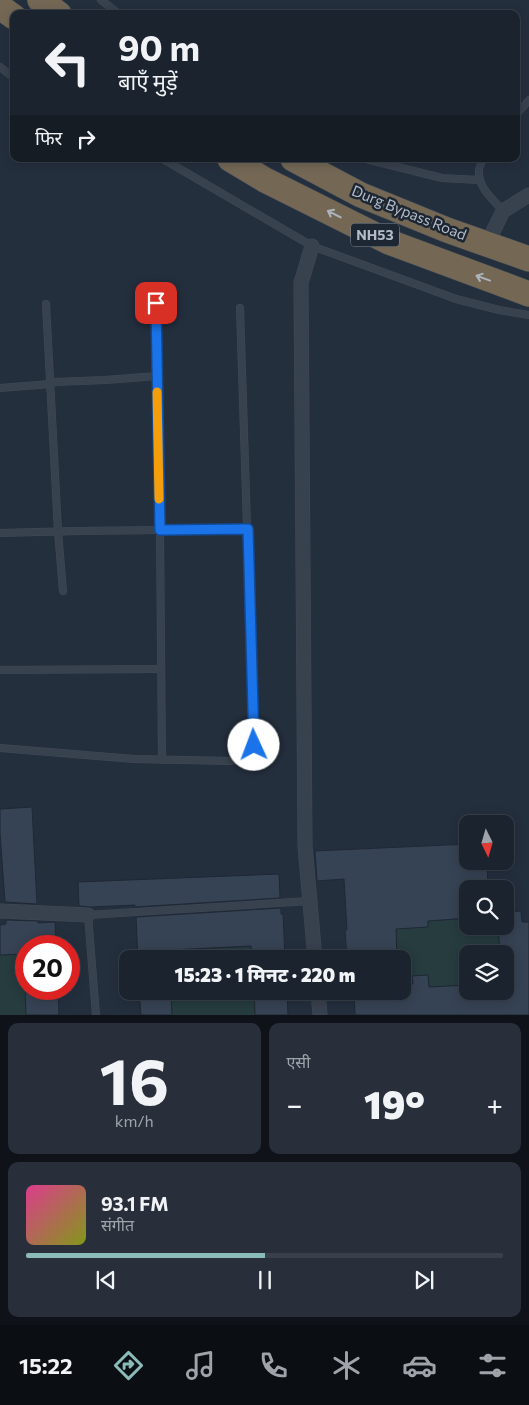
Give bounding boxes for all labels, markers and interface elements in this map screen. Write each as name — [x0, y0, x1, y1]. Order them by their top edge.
text: 90 m — [118, 25, 200, 68]
icon: left — [35, 30, 100, 95]
text: बाएँ मुड़ें — [118, 68, 178, 95]
icon: right — [72, 125, 100, 153]
text: फिर — [35, 126, 62, 149]
street label: Durg Bypass Road — [349, 181, 469, 243]
one-way arrow — [326, 209, 341, 219]
road number: NH53 — [351, 224, 399, 246]
one-way arrow — [476, 273, 491, 282]
pin — [135, 282, 177, 324]
icon: arrive — [142, 289, 170, 317]
position arrow — [227, 718, 279, 770]
north arrow — [459, 815, 514, 870]
map controls — [459, 815, 514, 1000]
button: search — [459, 880, 514, 935]
speed limit sign: 20 — [15, 935, 80, 1000]
button: layers — [459, 945, 514, 1000]
text: 15:23 · 1 मिनट · 220 m — [175, 963, 355, 986]
text: 16 — [99, 1039, 169, 1118]
text: एसी — [287, 1052, 310, 1071]
text: 19° — [364, 1080, 425, 1127]
text: − — [287, 1087, 302, 1121]
text: + — [487, 1087, 503, 1121]
text: km/h — [115, 1111, 154, 1130]
text: 93.1 FM — [101, 1192, 169, 1215]
text: संगीत — [101, 1215, 134, 1234]
icon: previous — [92, 1266, 120, 1294]
icon: pause — [251, 1266, 279, 1294]
icon: next — [410, 1266, 438, 1294]
icon: directions — [111, 1348, 146, 1383]
icon: music — [183, 1348, 218, 1383]
icon: phone — [256, 1348, 291, 1383]
icon: climate — [329, 1348, 364, 1383]
icon: car — [402, 1348, 437, 1383]
icon: filters — [475, 1348, 510, 1383]
text: 15:22 — [19, 1352, 73, 1379]

